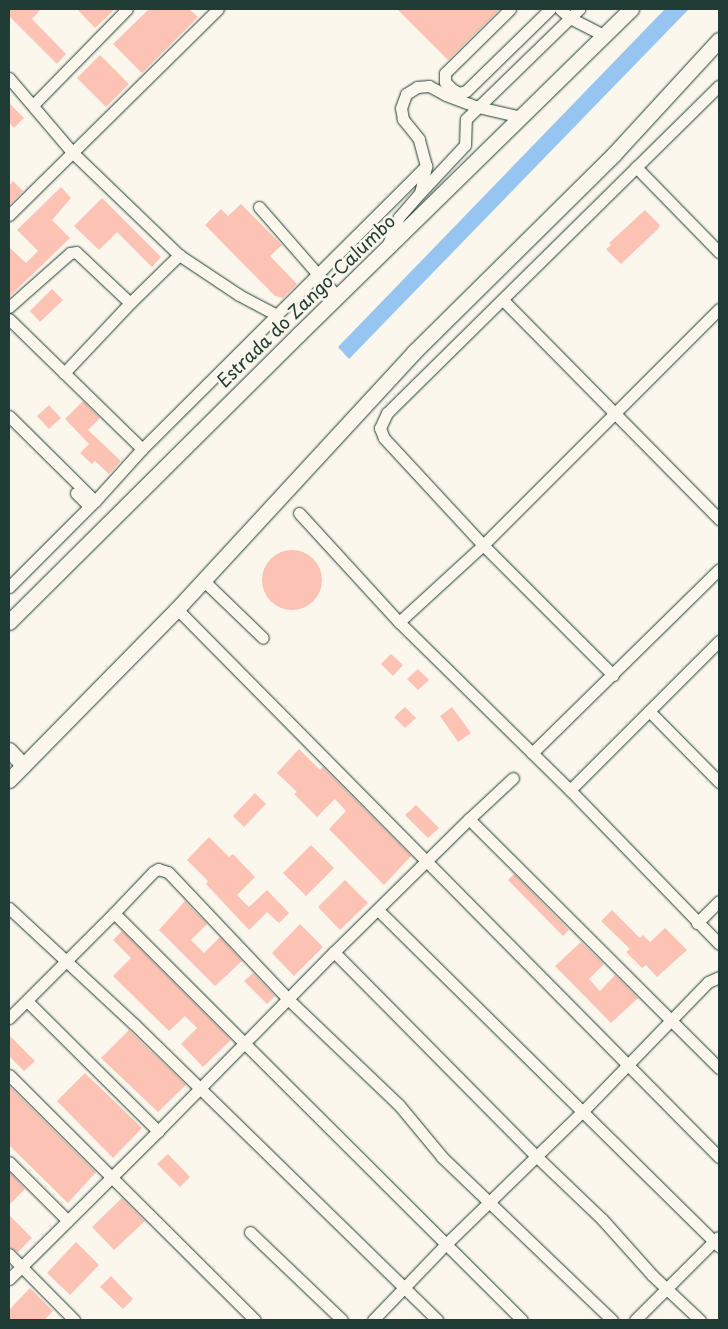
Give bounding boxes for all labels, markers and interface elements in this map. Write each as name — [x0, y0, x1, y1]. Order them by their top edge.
street label: Estrada do Zango-Calumbo — [212, 210, 400, 392]

